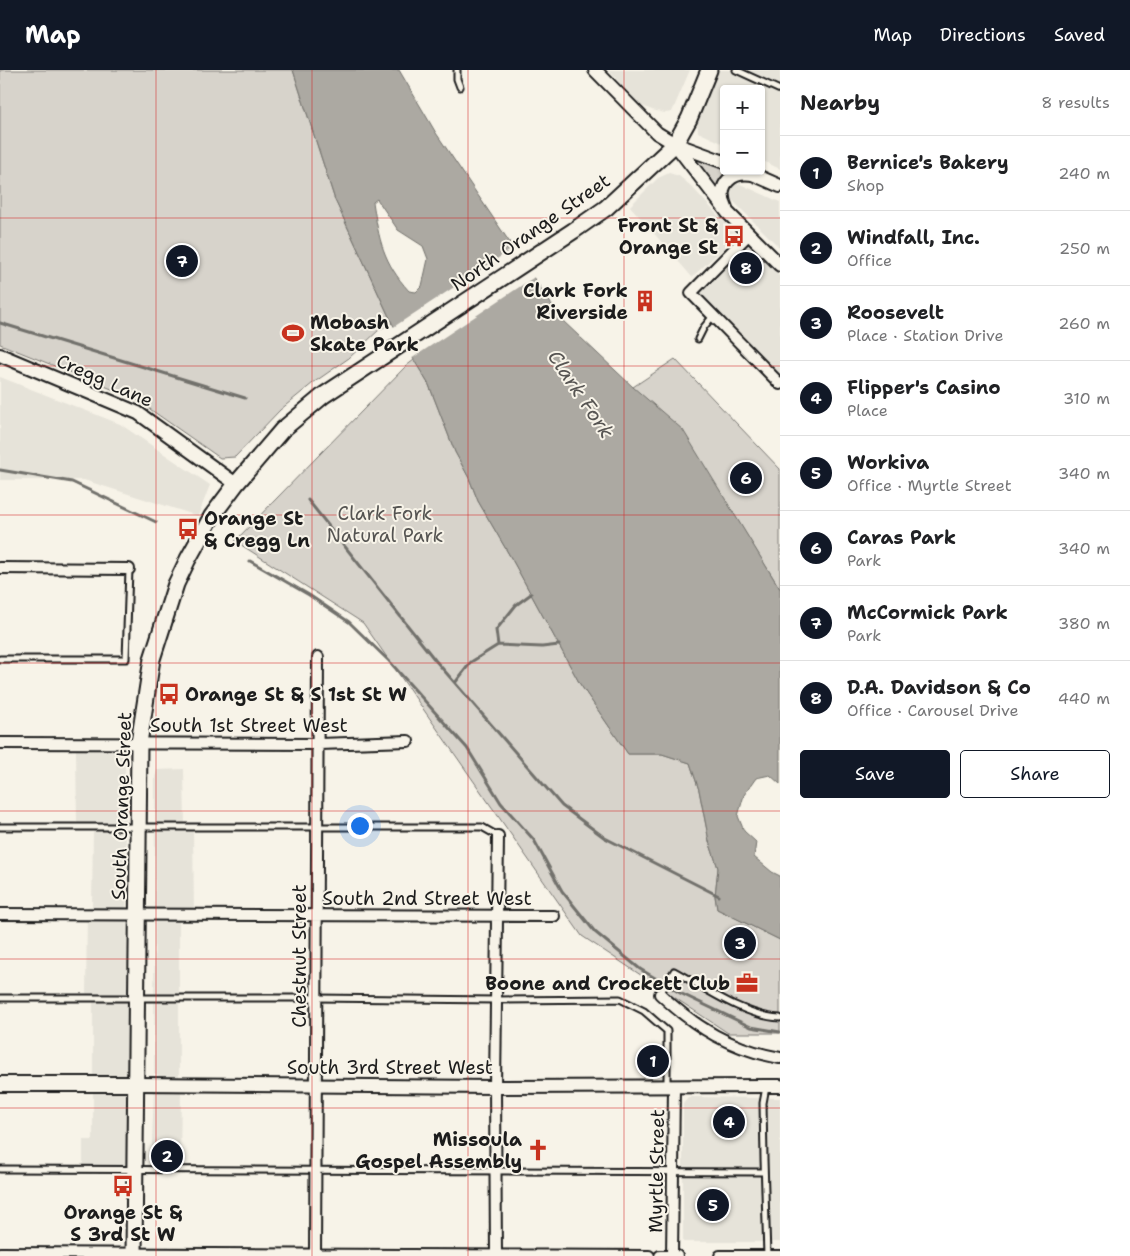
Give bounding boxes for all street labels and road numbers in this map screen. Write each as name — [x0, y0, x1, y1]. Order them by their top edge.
street label: North Orange Street — [445, 168, 615, 297]
street label: Cregg Lane — [53, 348, 157, 413]
street label: South Orange Street — [106, 711, 137, 901]
street label: South 1st Street West — [150, 713, 348, 738]
street label: Chestnut Street — [287, 884, 312, 1028]
street label: South 2nd Street West — [322, 886, 532, 911]
street label: South 3rd Street West — [287, 1055, 493, 1080]
street label: Myrtle Street — [643, 1109, 670, 1233]

